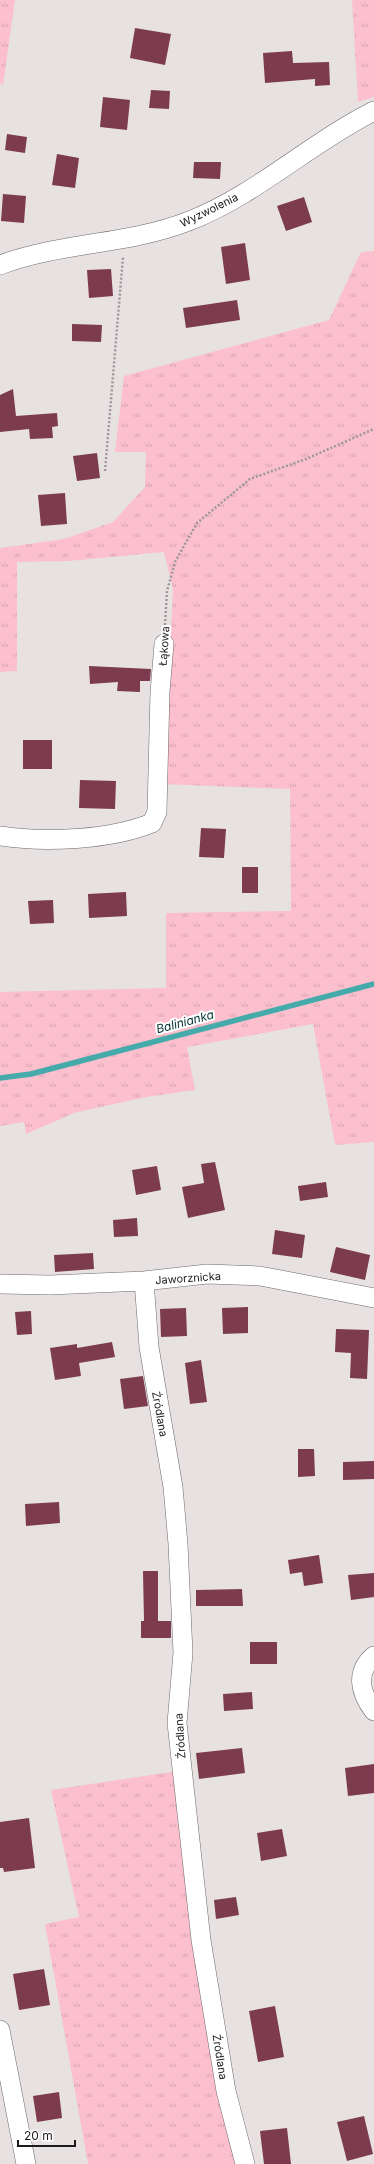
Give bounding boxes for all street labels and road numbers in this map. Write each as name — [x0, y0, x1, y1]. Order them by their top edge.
street label: Wyzwolenia — [178, 190, 240, 230]
street label: Łąkowa — [156, 626, 172, 666]
street label: Jaworznicka — [155, 1269, 221, 1287]
street label: Źródlana — [149, 1390, 171, 1438]
street label: Źródlana — [171, 1713, 189, 1759]
street label: Źródlana — [210, 2033, 230, 2081]

